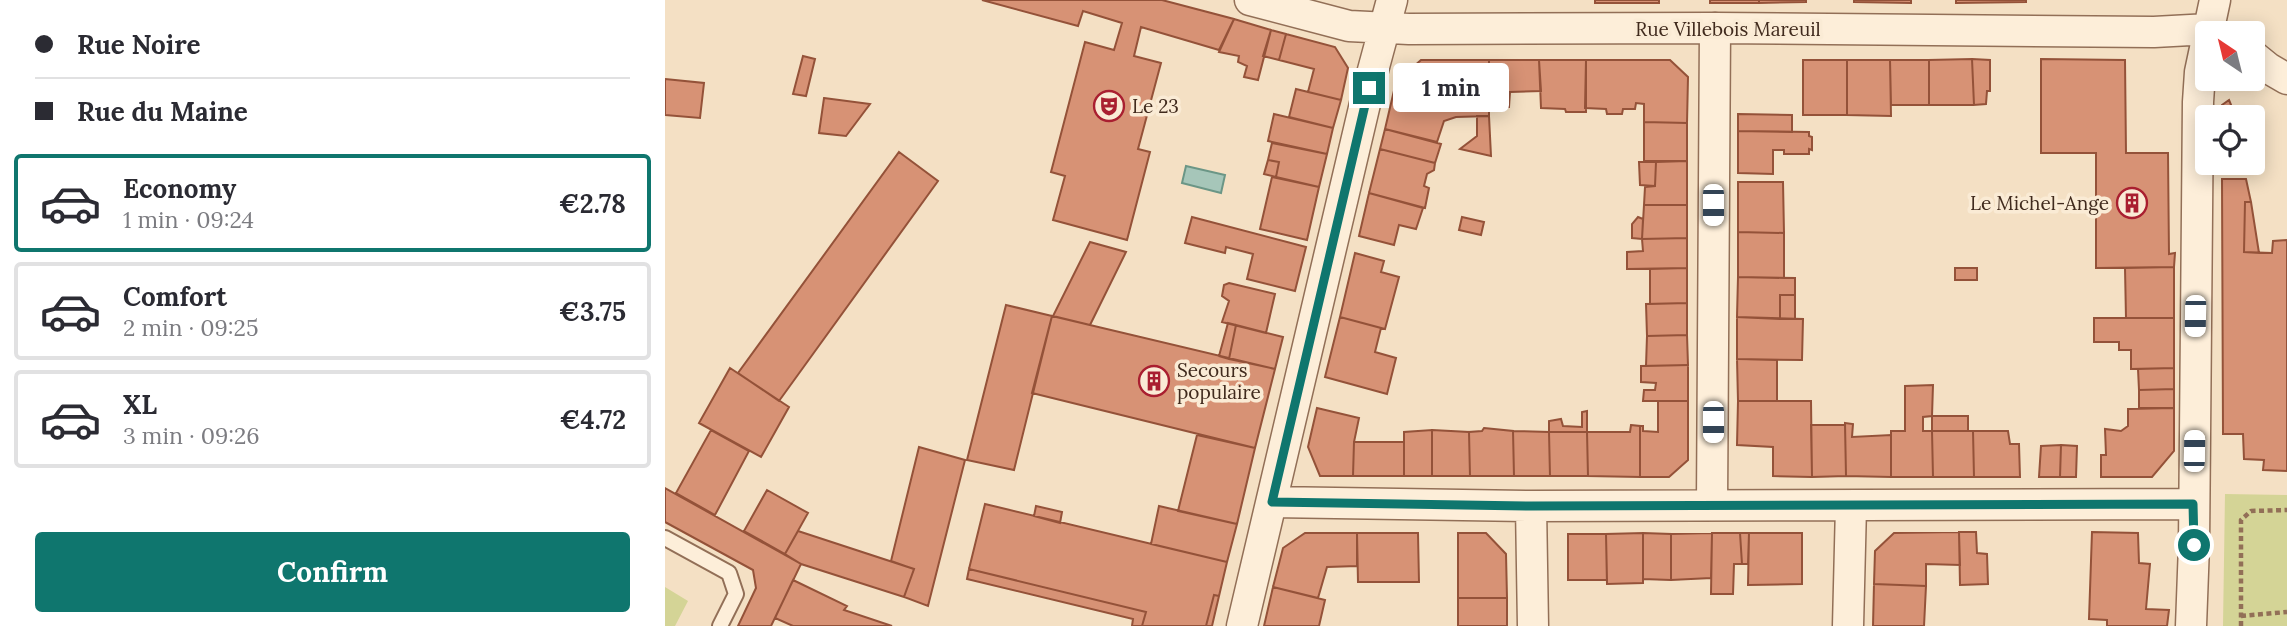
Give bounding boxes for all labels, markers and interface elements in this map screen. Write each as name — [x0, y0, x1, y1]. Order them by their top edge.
street label: Rue Villebois Mareuil — [1635, 17, 1821, 41]
north arrow — [2195, 21, 2265, 91]
map controls — [2195, 21, 2265, 175]
text: Rue Noire — [77, 28, 200, 61]
callout: 1 min — [1393, 64, 1509, 112]
route end — [1353, 72, 1385, 104]
text: 1 min — [1422, 73, 1480, 102]
theatre icon: Le 23 — [1092, 89, 1126, 123]
place label: Le 23 — [1132, 94, 1179, 118]
text: Rue du Maine — [77, 95, 248, 128]
button: locate — [2195, 105, 2265, 175]
icon: car — [39, 172, 102, 235]
text: Economy — [123, 172, 236, 205]
car — [1703, 184, 1724, 226]
building icon: Le Michel-Ange — [2115, 186, 2149, 220]
text: €2.78 — [559, 187, 626, 220]
place label: Le Michel-Ange — [1970, 191, 2109, 215]
text: 1 min · 09:24 — [123, 205, 254, 234]
icon: car — [39, 280, 102, 343]
text: Comfort — [123, 280, 227, 313]
text: €3.75 — [559, 295, 626, 328]
car — [2185, 295, 2206, 337]
text: 2 min · 09:25 — [123, 313, 258, 342]
place label: Secours populaire — [1177, 358, 1261, 404]
building icon: Secours populaire — [1137, 364, 1171, 398]
icon: car — [39, 388, 102, 451]
text: XL — [123, 388, 157, 421]
car — [1703, 401, 1724, 443]
text: €4.72 — [559, 403, 626, 436]
text: 3 min · 09:26 — [123, 421, 260, 450]
car — [2184, 430, 2205, 472]
route start — [2178, 529, 2210, 561]
button: Confirm — [35, 532, 630, 612]

